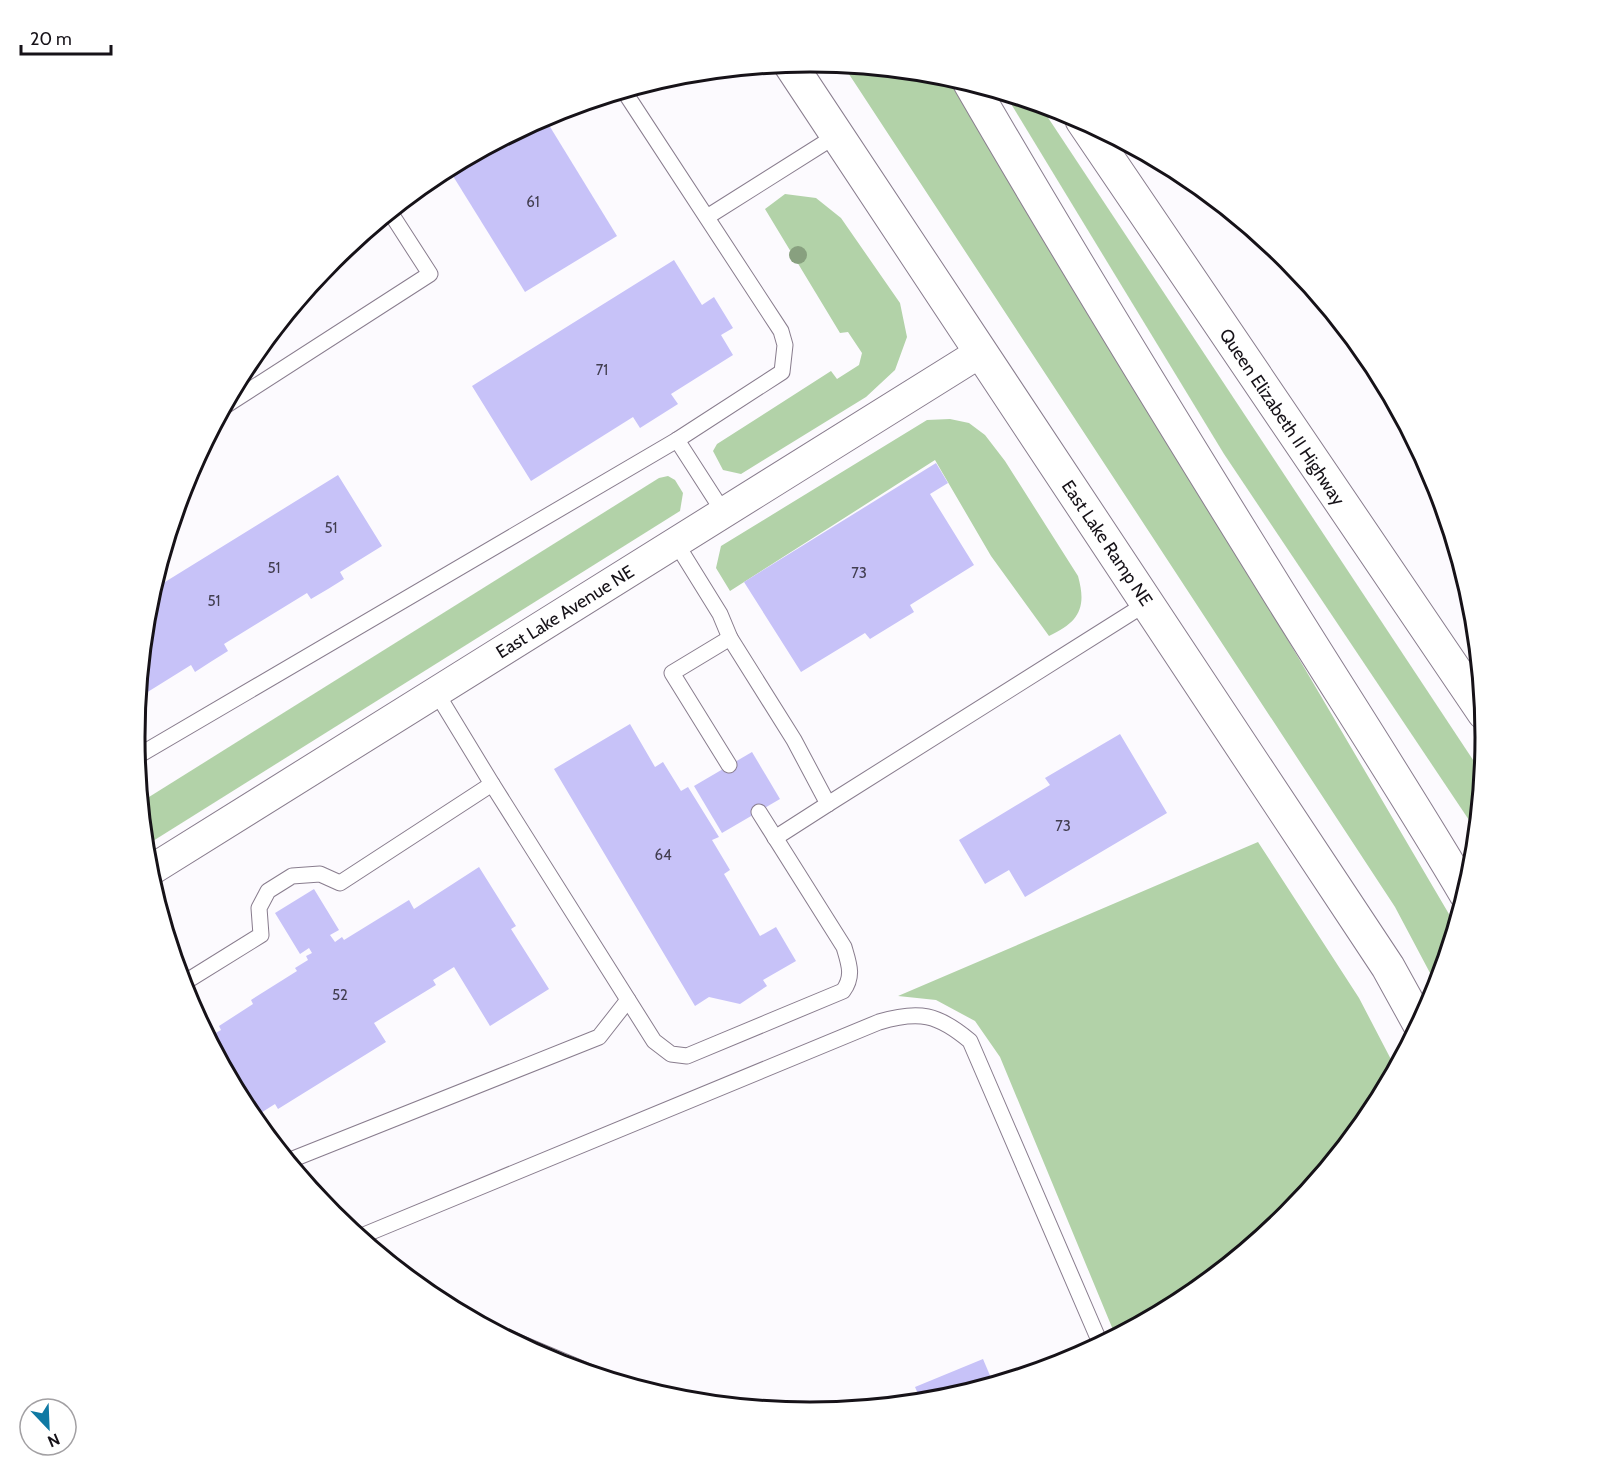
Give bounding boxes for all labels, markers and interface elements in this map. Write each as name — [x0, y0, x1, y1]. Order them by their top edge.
scale bar — [21, 18, 111, 56]
text: 20 m — [30, 28, 72, 50]
house number: 61 — [526, 193, 540, 211]
street label: Queen Elizabeth II Highway — [1215, 324, 1349, 510]
house number: 71 — [596, 361, 608, 379]
street label: East Lake Ramp NE — [1057, 476, 1157, 610]
house number: 51 — [324, 519, 338, 537]
house number: 51 — [267, 559, 281, 577]
street label: East Lake Avenue NE — [492, 561, 638, 663]
house number: 73 — [851, 564, 867, 582]
house number: 51 — [207, 592, 221, 610]
house number: 73 — [1055, 817, 1071, 835]
house number: 64 — [654, 846, 672, 864]
house number: 52 — [332, 986, 348, 1004]
north arrow — [18, 1397, 78, 1457]
text: N — [45, 1429, 63, 1451]

